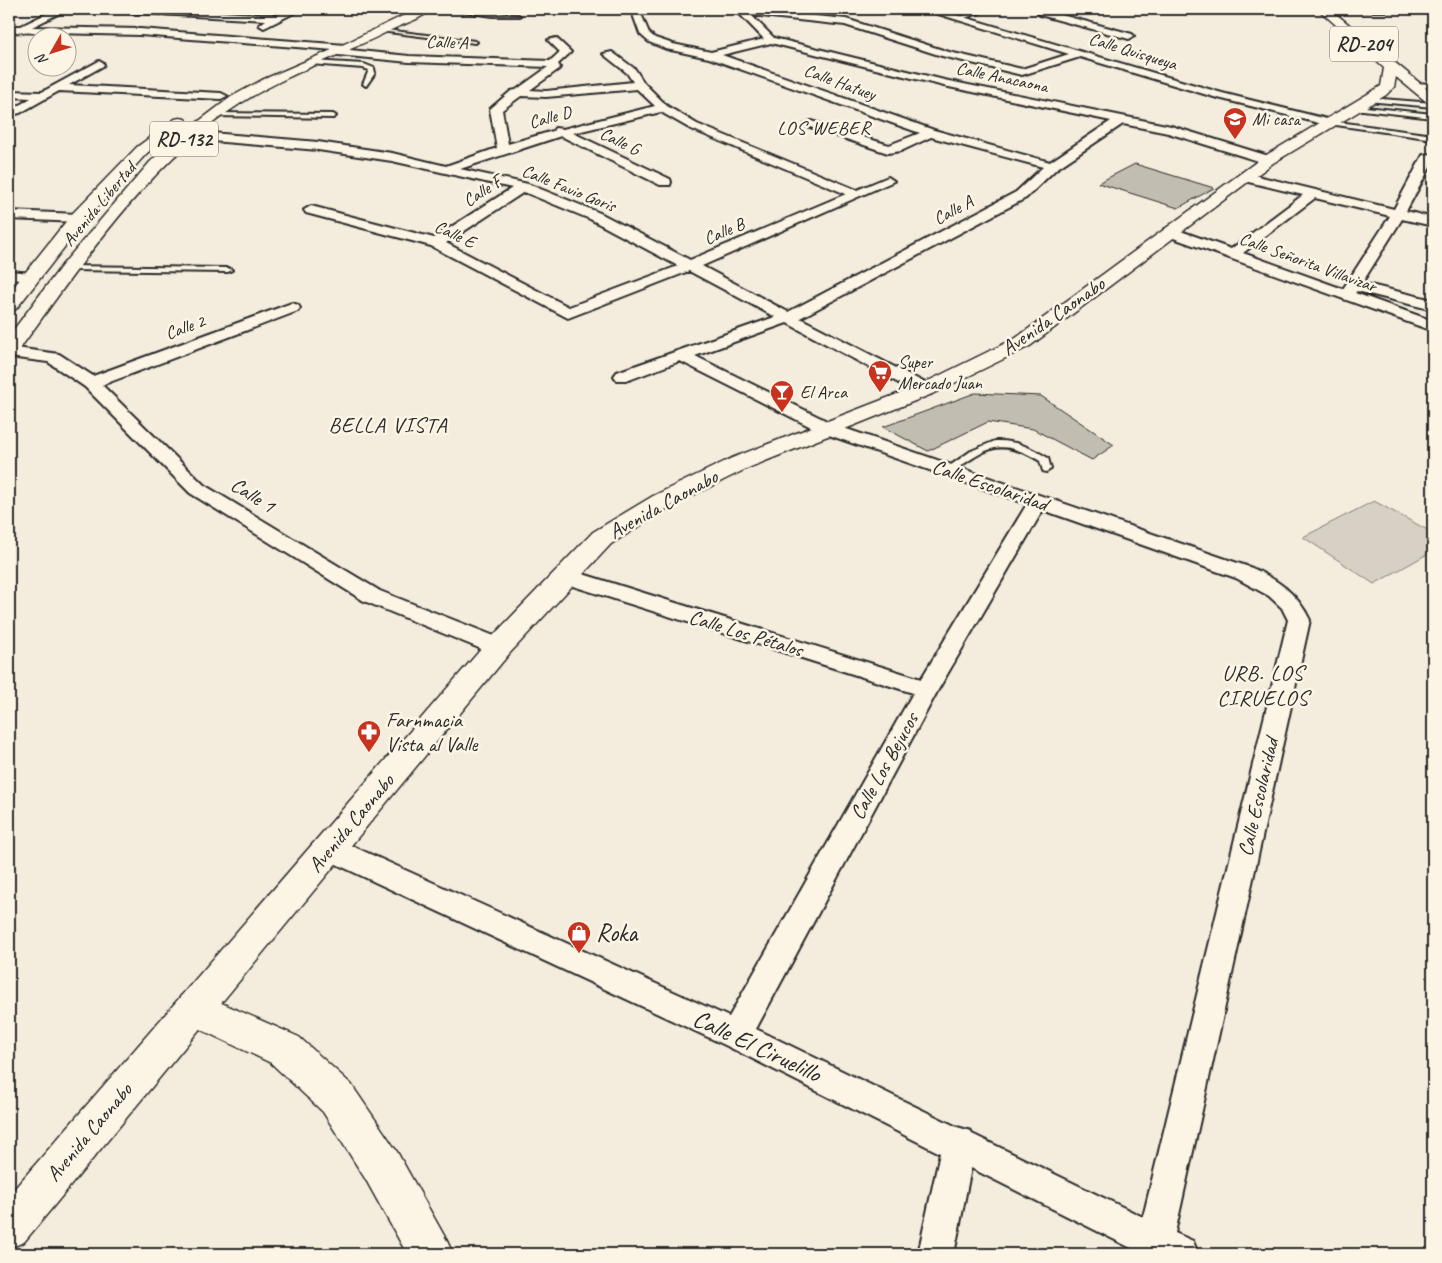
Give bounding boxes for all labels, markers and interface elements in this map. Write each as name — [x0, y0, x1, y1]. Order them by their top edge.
street label: Calle Quisqueya — [1086, 27, 1181, 75]
road number: RD-204 — [1330, 27, 1398, 62]
north arrow — [28, 28, 78, 78]
street label: Calle A — [426, 30, 469, 54]
text: N — [31, 49, 52, 69]
street label: Calle Anacaona — [954, 57, 1051, 98]
street label: Calle Hatuey — [801, 59, 881, 106]
street label: Calle D — [526, 100, 575, 133]
school or university icon: Mi casa — [1222, 106, 1248, 140]
place label: Mi casa — [1252, 108, 1302, 130]
district label: LOS WEBER — [777, 116, 873, 140]
road number: RD-132 — [150, 122, 218, 156]
street label: Calle G — [596, 122, 645, 161]
street label: Avenida Libertad — [58, 155, 142, 250]
street label: Calle Favio Goris — [519, 159, 621, 217]
street label: Calle F — [459, 168, 509, 211]
street label: Calle A — [929, 190, 977, 230]
street label: Calle B — [700, 212, 749, 249]
street label: Calle E — [431, 215, 481, 254]
street label: Calle Señorita Villavizar — [1237, 227, 1382, 298]
street label: Avenida Caonabo — [996, 270, 1111, 361]
street label: Calle 2 — [162, 309, 210, 344]
place label: Super Mercado Juan — [898, 351, 983, 394]
supermarket icon: Super Mercado Juan — [867, 359, 893, 393]
bar icon: El Arca — [769, 379, 795, 413]
place label: El Arca — [800, 381, 848, 403]
district label: BELLA VISTA — [328, 411, 448, 439]
street label: Calle Escolaridad — [929, 453, 1055, 518]
street label: Avenida Caonabo — [604, 463, 723, 545]
street label: Calle 1 — [226, 471, 281, 519]
street label: Calle Los Pétalos — [686, 603, 808, 663]
district label: URB. LOS CIRUELOS — [1217, 659, 1312, 712]
street label: Calle Los Bejucos — [844, 706, 925, 824]
place label: Farnmacia Vista al Valle — [386, 707, 479, 757]
pharmacy icon: Farnmacia Vista al Valle — [356, 719, 382, 753]
street label: Calle Escolaridad — [1232, 732, 1285, 859]
street label: Avenida Caonabo — [302, 767, 401, 878]
place label: Roka — [596, 917, 639, 949]
shop icon: Roka — [566, 920, 592, 954]
street label: Calle El Ciruelillo — [688, 1002, 827, 1090]
street label: Avenida Caonabo — [40, 1076, 139, 1187]

